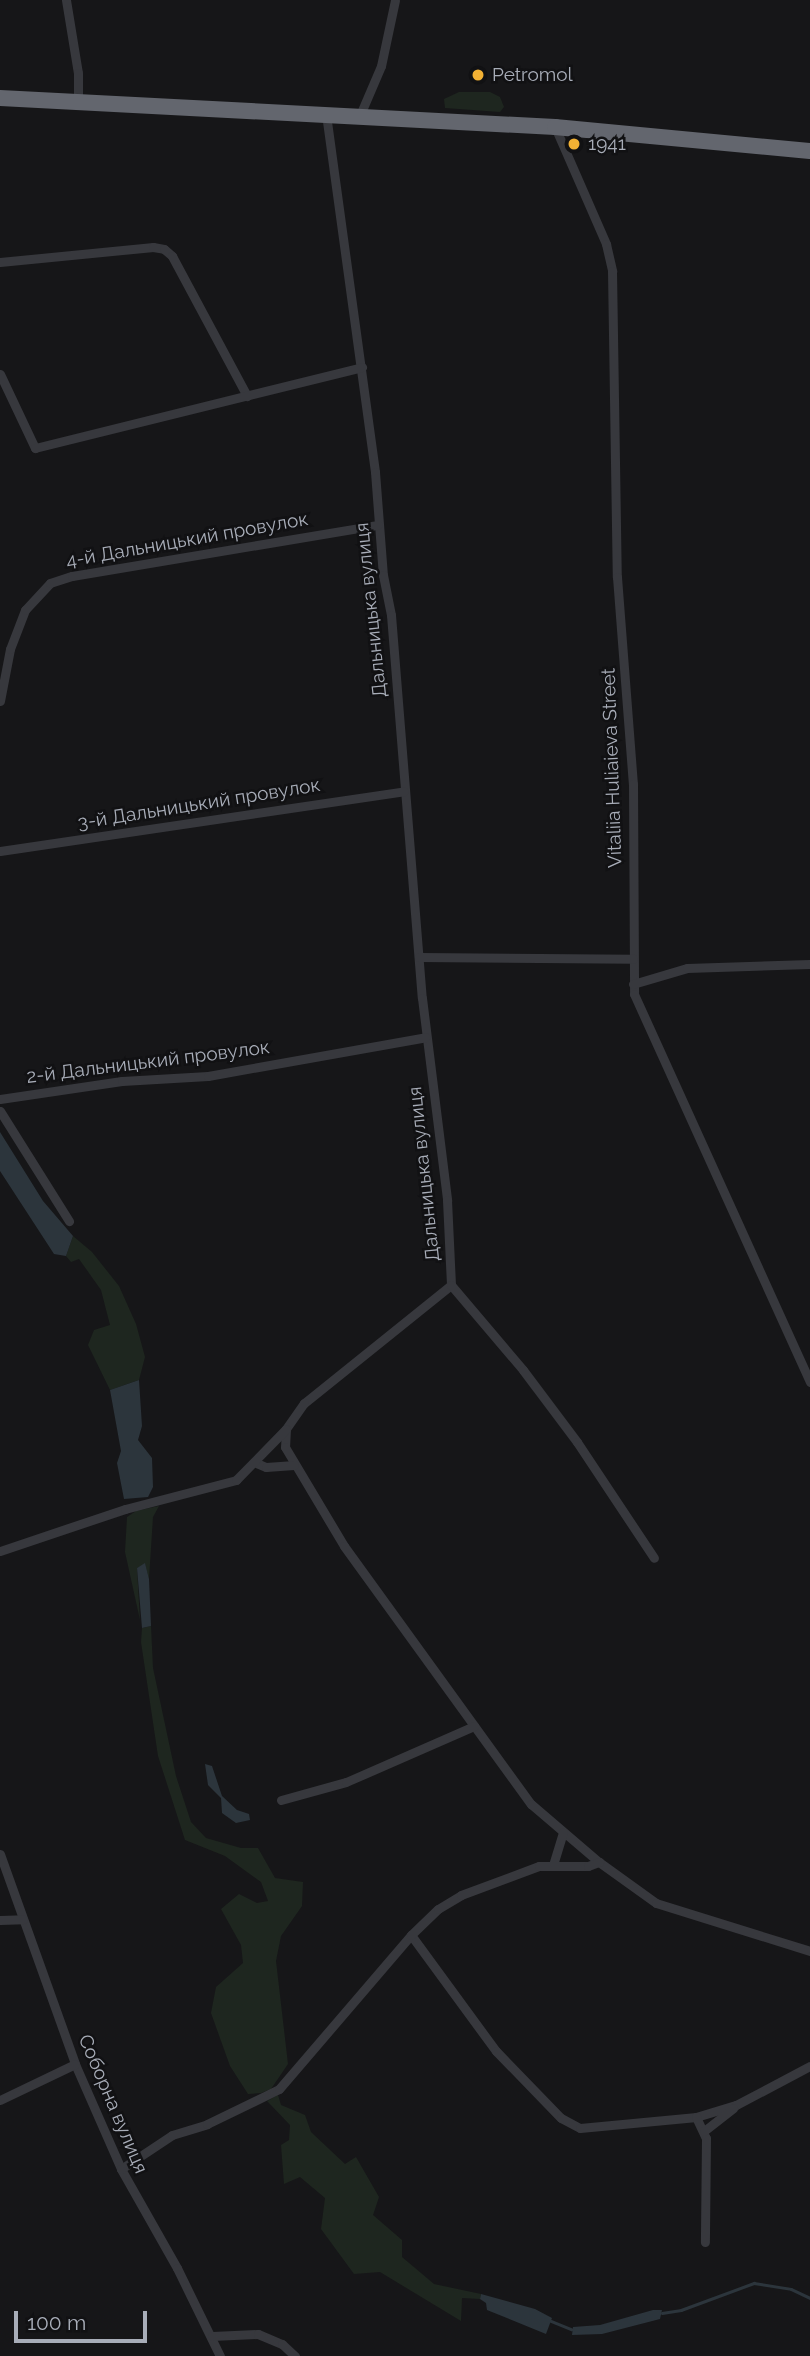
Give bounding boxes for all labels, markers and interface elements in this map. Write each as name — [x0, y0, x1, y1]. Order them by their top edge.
place label: Petromol — [492, 64, 573, 86]
marker: Petromol — [470, 67, 486, 83]
place label: 1941 — [588, 133, 626, 155]
marker: 1941 — [566, 136, 582, 152]
street label: 4-й Дальницький провулок — [64, 507, 310, 573]
street label: Дальницька вулиця — [350, 521, 392, 699]
street label: Vitaliia Huliaieva Street — [597, 668, 627, 868]
street label: 3-й Дальницький провулок — [76, 774, 322, 834]
street label: 2-й Дальницький провулок — [25, 1036, 271, 1088]
street label: Дальницька вулиця — [403, 1085, 445, 1263]
street label: Соборна вулиця — [73, 2031, 153, 2177]
scale bar — [18, 2296, 150, 2340]
text: 100 m — [27, 2310, 86, 2335]

